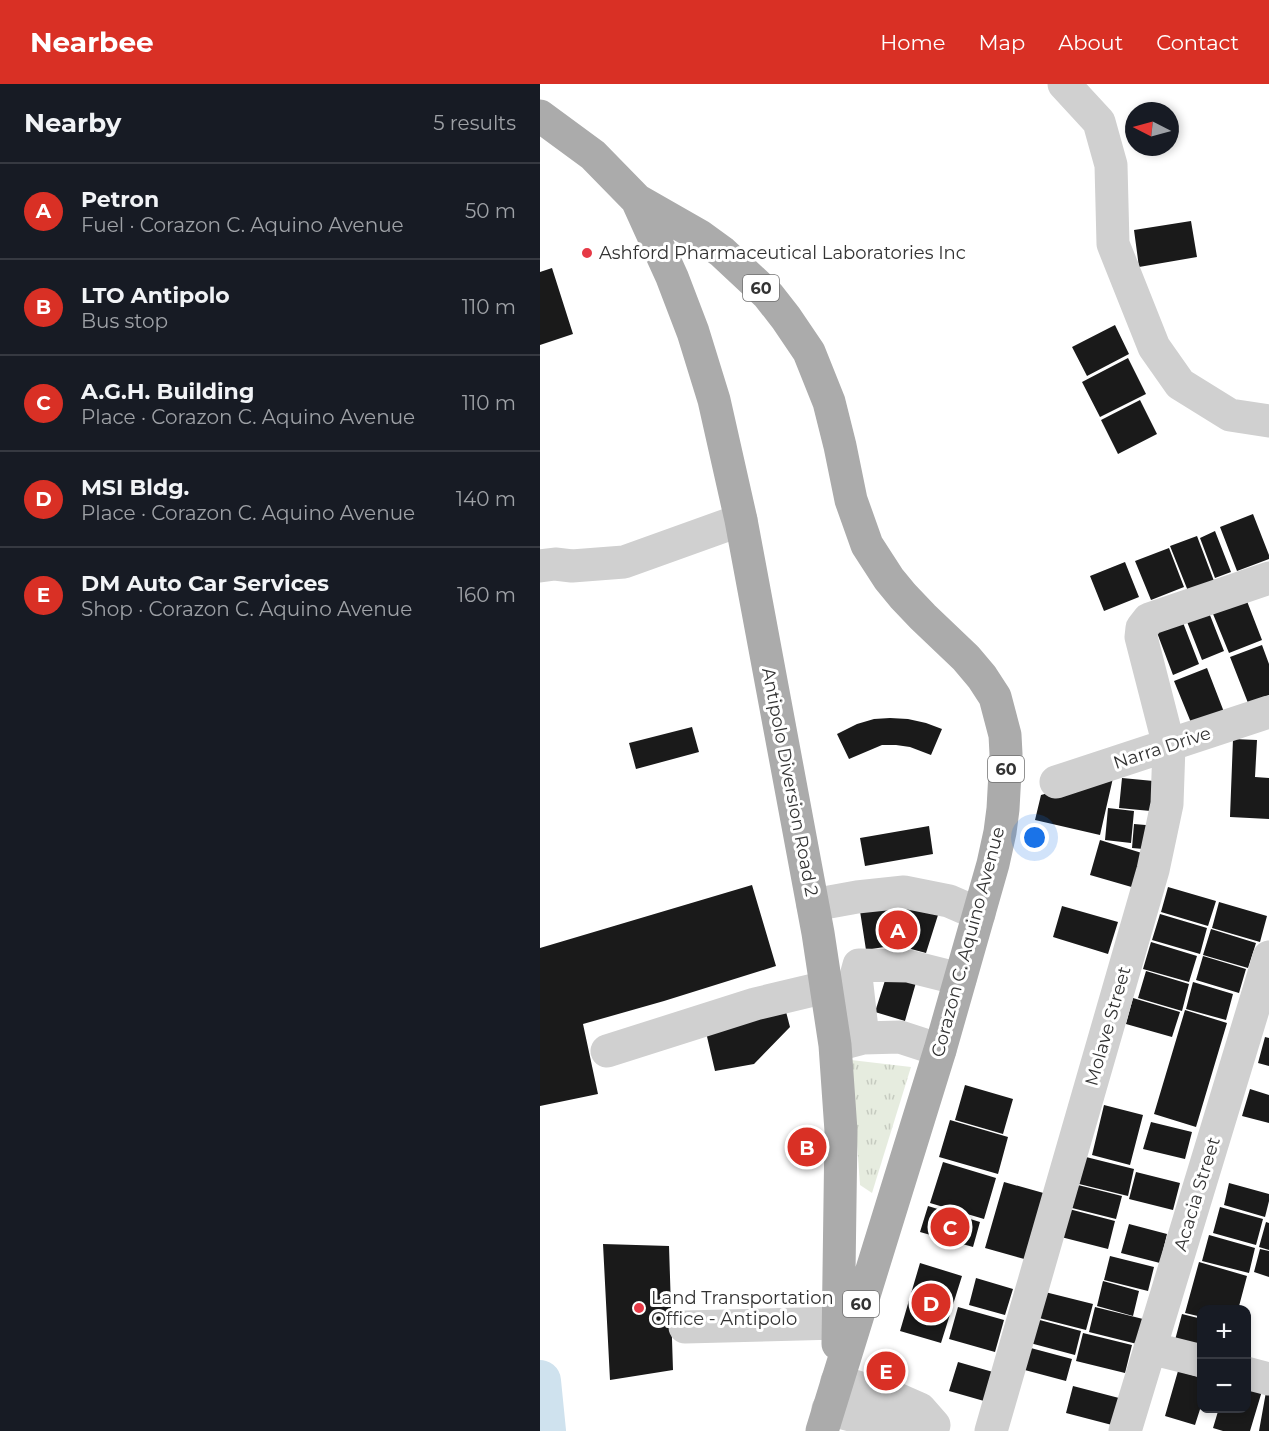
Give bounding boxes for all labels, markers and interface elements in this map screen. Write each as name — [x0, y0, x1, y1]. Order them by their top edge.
text: Nearbee — [30, 25, 154, 59]
text: Home — [880, 30, 945, 55]
text: Map — [978, 30, 1025, 55]
text: About — [1058, 30, 1123, 55]
text: Contact — [1156, 30, 1239, 55]
north arrow — [1125, 102, 1179, 156]
text: Nearby — [24, 107, 121, 139]
text: 5 results — [433, 111, 516, 135]
text: Petron — [81, 186, 159, 213]
text: A — [36, 199, 51, 223]
text: 50 m — [465, 199, 516, 223]
text: Fuel · Corazon C. Aquino Avenue — [81, 213, 404, 237]
place label: Ashford Pharmaceutical Laboratories Inc — [599, 242, 966, 264]
marker: Ashford Pharmaceutical Laboratories Inc — [580, 246, 594, 260]
road number: 60 — [743, 275, 779, 301]
text: LTO Antipolo — [81, 282, 230, 309]
text: B — [36, 295, 51, 319]
text: 110 m — [462, 295, 516, 319]
text: Bus stop — [81, 309, 168, 333]
text: A.G.H. Building — [81, 378, 254, 405]
text: C — [36, 391, 51, 415]
text: 110 m — [462, 391, 516, 415]
text: Place · Corazon C. Aquino Avenue — [81, 405, 415, 429]
text: MSI Bldg. — [81, 474, 189, 501]
text: D — [35, 487, 52, 511]
text: 140 m — [456, 487, 516, 511]
text: Place · Corazon C. Aquino Avenue — [81, 501, 415, 525]
text: DM Auto Car Services — [81, 570, 329, 597]
text: E — [37, 583, 50, 607]
text: 160 m — [457, 583, 516, 607]
text: Shop · Corazon C. Aquino Avenue — [81, 597, 412, 621]
street label: Antipolo Diversion Road 2 — [757, 666, 823, 898]
street label: Narra Drive — [1110, 722, 1214, 774]
road number: 60 — [988, 756, 1024, 782]
your location — [1020, 823, 1049, 852]
street label: Corazon C. Aquino Avenue — [927, 824, 1009, 1060]
pin: A — [878, 908, 918, 952]
street label: Molave Street — [1080, 964, 1136, 1088]
pin: B — [788, 1124, 826, 1170]
street label: Acacia Street — [1169, 1134, 1225, 1254]
pin: C — [930, 1204, 970, 1250]
pin: D — [912, 1280, 950, 1326]
place label: Land Transportation Office - Antipolo — [651, 1287, 834, 1330]
road number: 60 — [843, 1291, 879, 1317]
marker: Land Transportation Office - Antipolo — [632, 1301, 646, 1315]
map controls — [1197, 1305, 1251, 1413]
button: + — [1197, 1305, 1251, 1359]
pin: E — [866, 1348, 906, 1394]
button: − — [1197, 1359, 1251, 1413]

